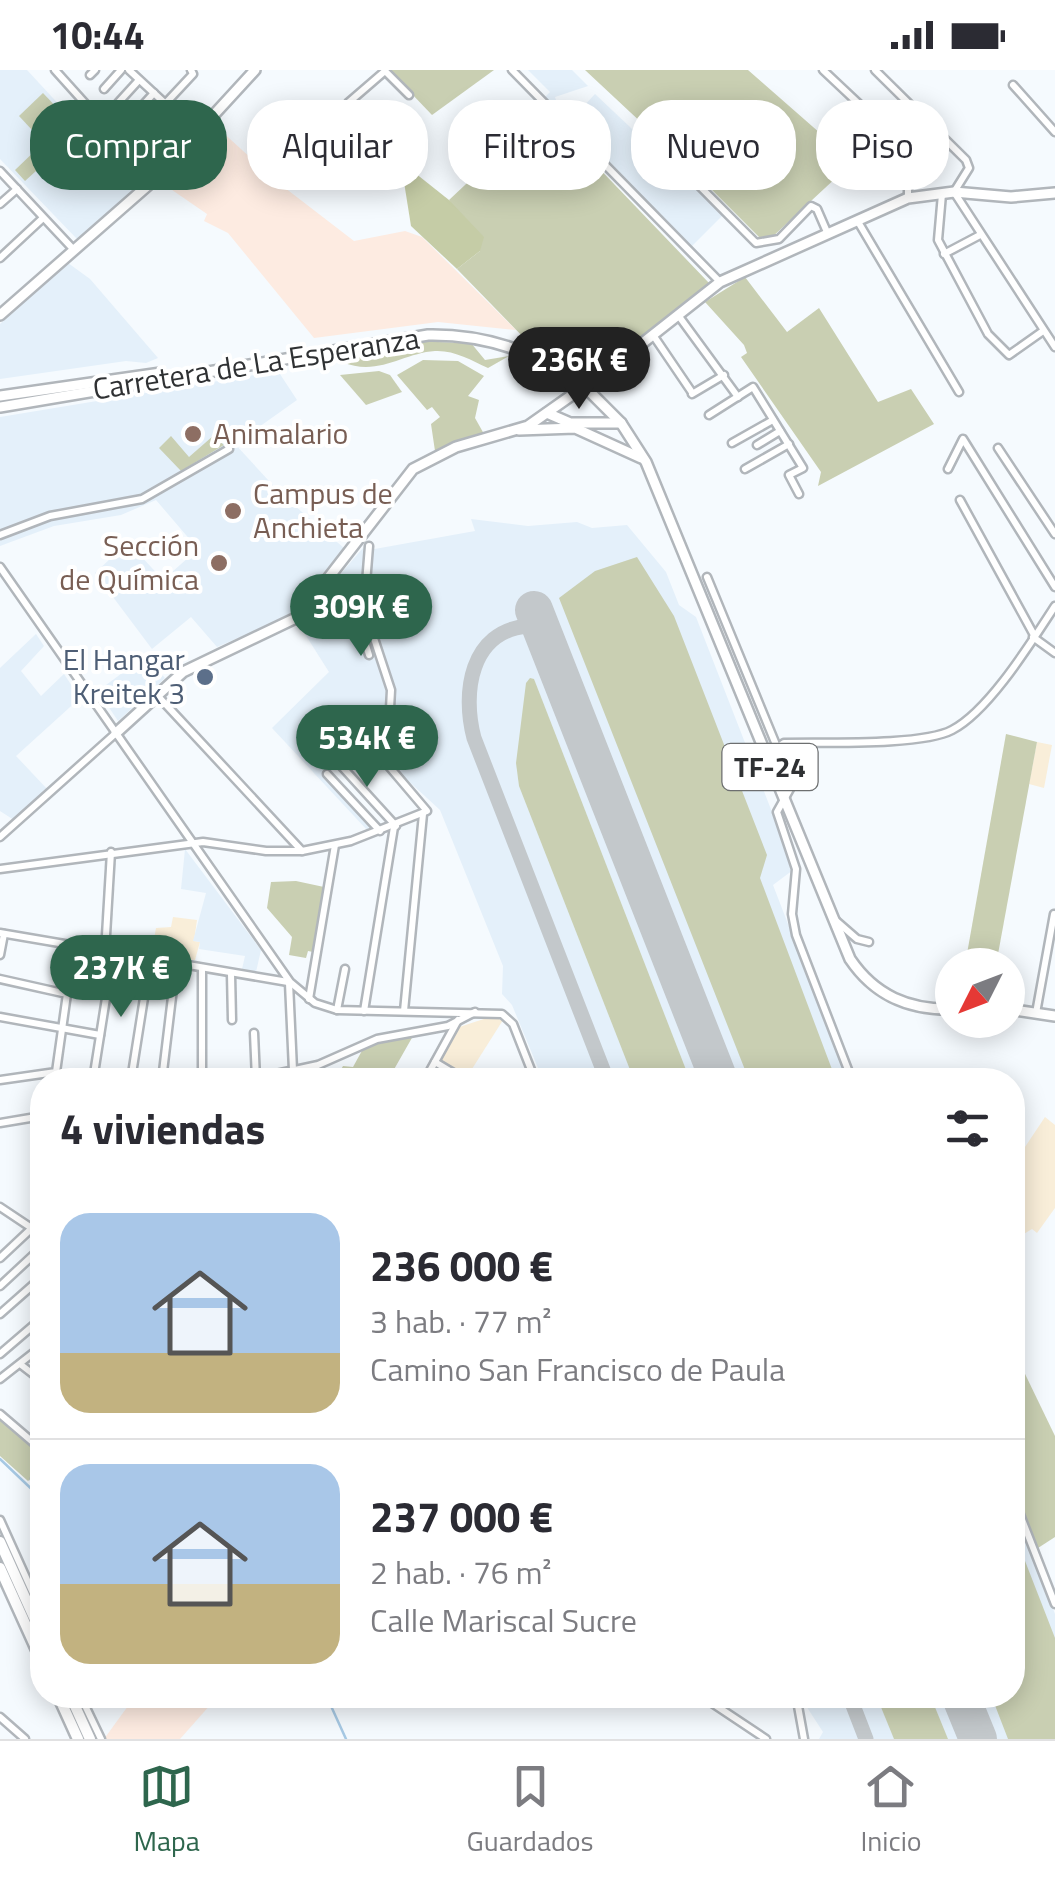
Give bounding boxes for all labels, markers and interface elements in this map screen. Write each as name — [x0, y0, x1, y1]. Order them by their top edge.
text: 10:44 — [50, 6, 145, 64]
chip: Comprar — [30, 100, 227, 190]
chip: Alquilar — [247, 100, 428, 190]
chip: Filtros — [448, 100, 611, 190]
chip: Nuevo — [631, 100, 796, 190]
chip: Piso — [816, 100, 949, 190]
street label: Carretera de La Esperanza — [89, 314, 422, 412]
pin: 236K € — [498, 327, 660, 412]
text: 236K € — [530, 335, 628, 383]
place label: Animalario — [213, 410, 348, 456]
marker: Animalario — [182, 423, 204, 445]
place label: Campus de Anchieta — [253, 470, 393, 550]
marker: Campus de Anchieta — [222, 500, 244, 522]
place label: Sección de Química — [59, 522, 199, 602]
marker: Sección de Química — [208, 552, 230, 574]
pin: 309K € — [280, 574, 442, 659]
text: 309K € — [312, 582, 410, 630]
place label: El Hangar Kreitek 3 — [63, 636, 185, 716]
marker: El Hangar Kreitek 3 — [194, 666, 216, 688]
pin: 534K € — [286, 705, 448, 790]
text: 534K € — [318, 713, 416, 761]
road number: TF-24 — [722, 744, 818, 790]
pin: 237K € — [40, 935, 202, 1020]
text: 237K € — [72, 943, 170, 991]
north arrow — [935, 948, 1025, 1038]
map controls — [935, 948, 1025, 1038]
text: 4 viviendas — [60, 1096, 265, 1160]
icon: filters — [940, 1101, 995, 1156]
text: 236 000 € — [370, 1233, 553, 1297]
icon: home — [140, 1253, 260, 1373]
text: 3 hab. · 77 m² — [370, 1297, 552, 1345]
text: Camino San Francisco de Paula — [370, 1345, 785, 1393]
text: 237 000 € — [370, 1484, 553, 1548]
icon: home — [140, 1504, 260, 1624]
text: 2 hab. · 76 m² — [370, 1548, 552, 1596]
text: Calle Mariscal Sucre — [370, 1596, 637, 1644]
tab: Mapa — [133, 1759, 200, 1862]
tab: Guardados — [467, 1759, 594, 1862]
tab: Inicio — [860, 1759, 922, 1862]

